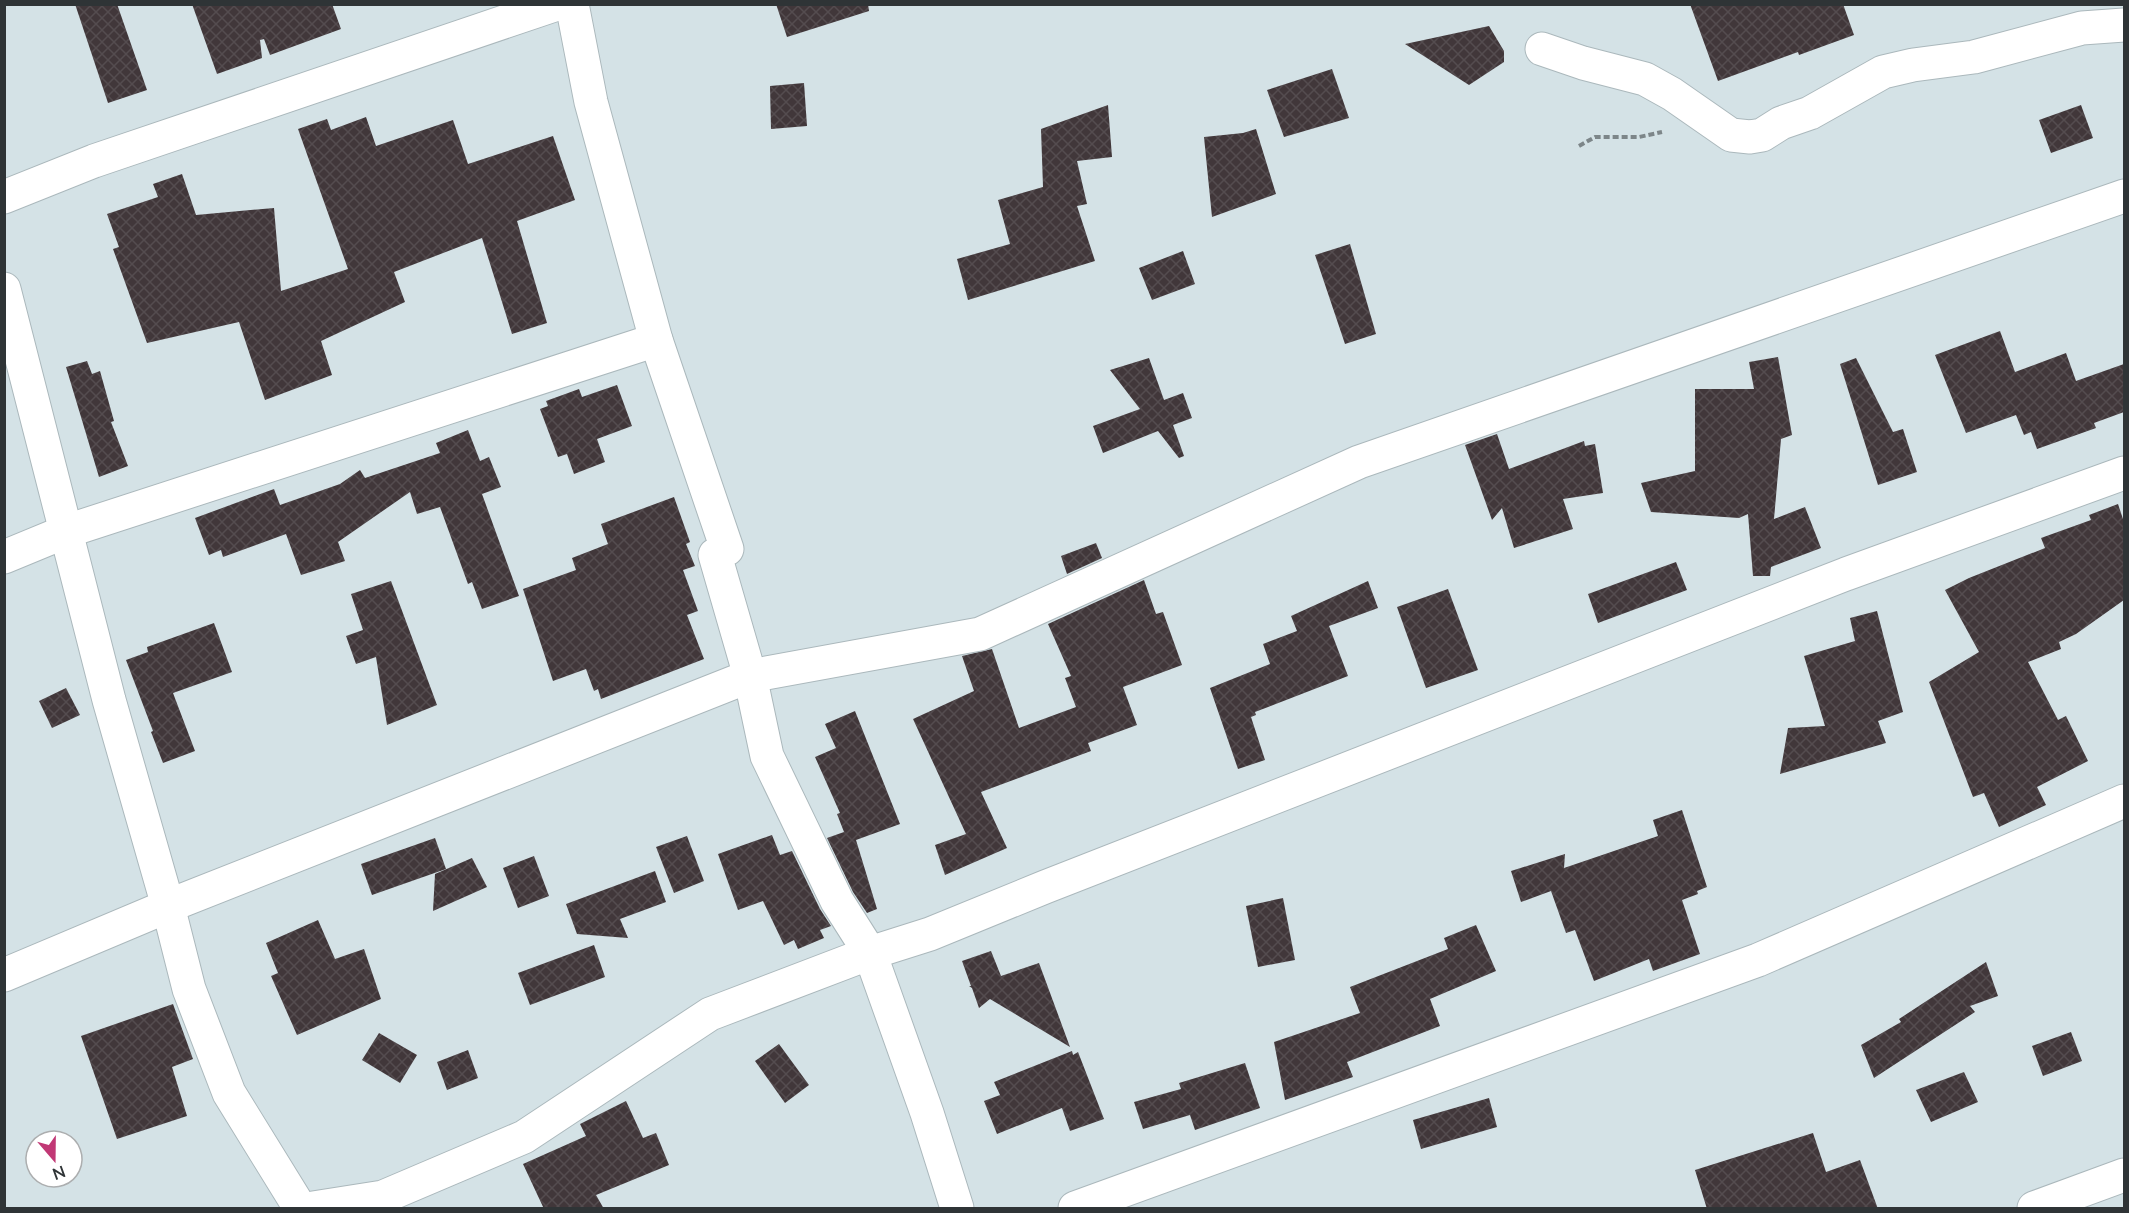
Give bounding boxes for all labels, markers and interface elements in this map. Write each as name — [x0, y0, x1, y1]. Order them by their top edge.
north arrow — [24, 1129, 84, 1189]
text: N — [50, 1163, 68, 1185]

